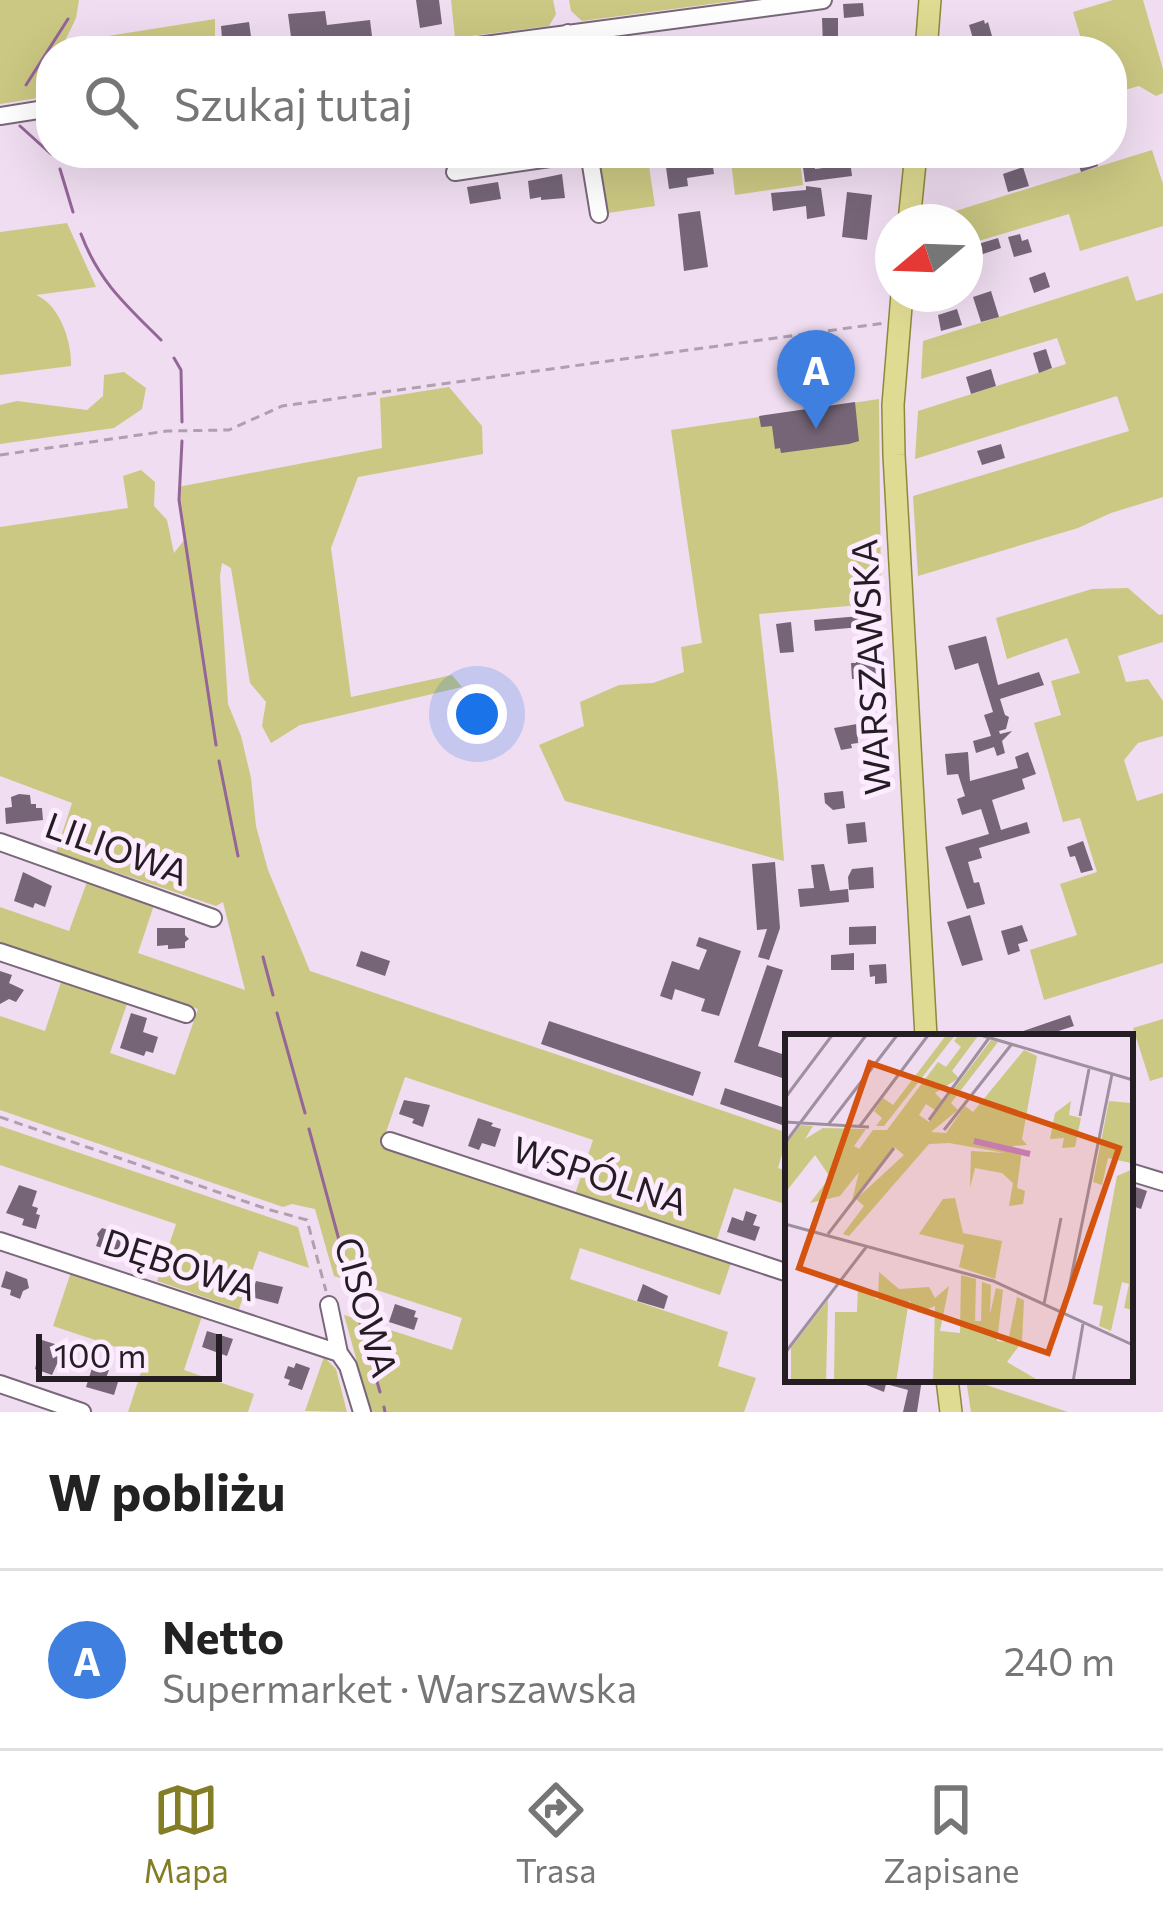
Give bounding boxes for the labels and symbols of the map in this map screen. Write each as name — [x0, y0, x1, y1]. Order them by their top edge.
north arrow — [875, 204, 983, 312]
pin: A — [777, 330, 855, 429]
street label: WARSZAWSKA — [840, 538, 898, 796]
your location — [447, 684, 507, 744]
street label: LILIOWA — [40, 801, 195, 893]
inset map — [785, 1034, 1133, 1382]
street label: WSPÓLNA — [507, 1125, 694, 1223]
street label: DĘBOWA — [98, 1218, 263, 1309]
street label: CISOWA — [327, 1231, 409, 1381]
scale bar — [36, 1328, 222, 1381]

